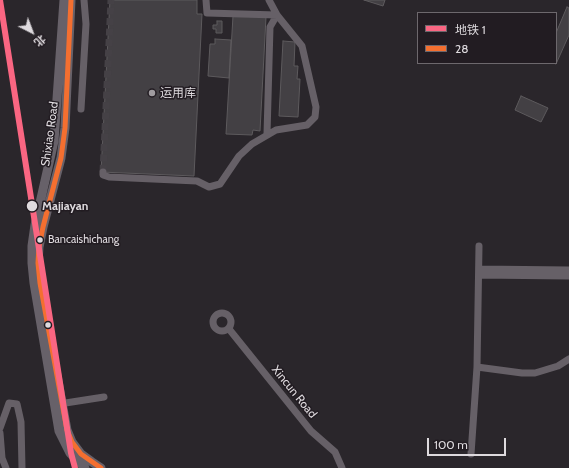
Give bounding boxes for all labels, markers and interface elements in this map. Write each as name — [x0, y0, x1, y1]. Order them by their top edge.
north arrow — [12, 12, 52, 52]
legend — [417, 12, 557, 64]
text: 地铁 1 — [455, 22, 486, 37]
text: 北 — [31, 32, 49, 50]
text: 28 — [455, 41, 469, 56]
place label: 运用库 — [160, 86, 196, 100]
marker: 运用库 — [147, 88, 157, 98]
street label: Shixiao Road — [38, 101, 62, 167]
marker: Majiayan — [25, 199, 39, 213]
place label: Majiayan — [42, 199, 88, 213]
place label: Bancaishichang — [48, 233, 119, 247]
marker: Bancaishichang — [35, 235, 45, 245]
unlabelled marker — [43, 320, 53, 330]
street label: Xincun Road — [268, 363, 320, 421]
scale bar — [429, 430, 508, 456]
text: 100 m — [434, 437, 468, 452]

